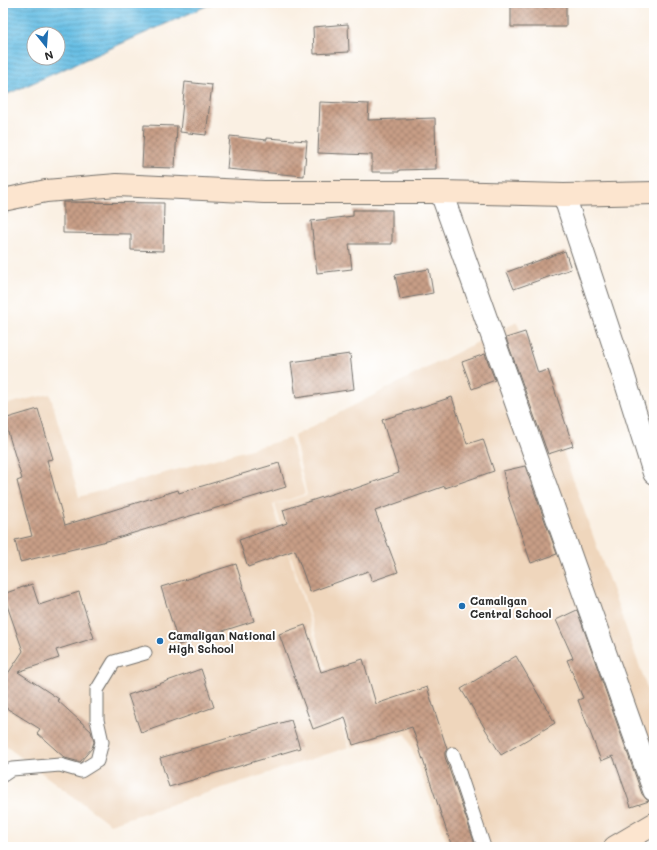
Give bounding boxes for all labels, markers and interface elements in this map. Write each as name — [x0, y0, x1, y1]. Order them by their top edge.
north arrow — [26, 26, 66, 66]
text: N — [43, 48, 55, 64]
place label: Camaligan Central School — [470, 593, 552, 621]
marker: Camaligan Central School — [457, 601, 467, 611]
place label: Camaligan National High School — [168, 628, 275, 656]
marker: Camaligan National High School — [155, 636, 165, 646]

